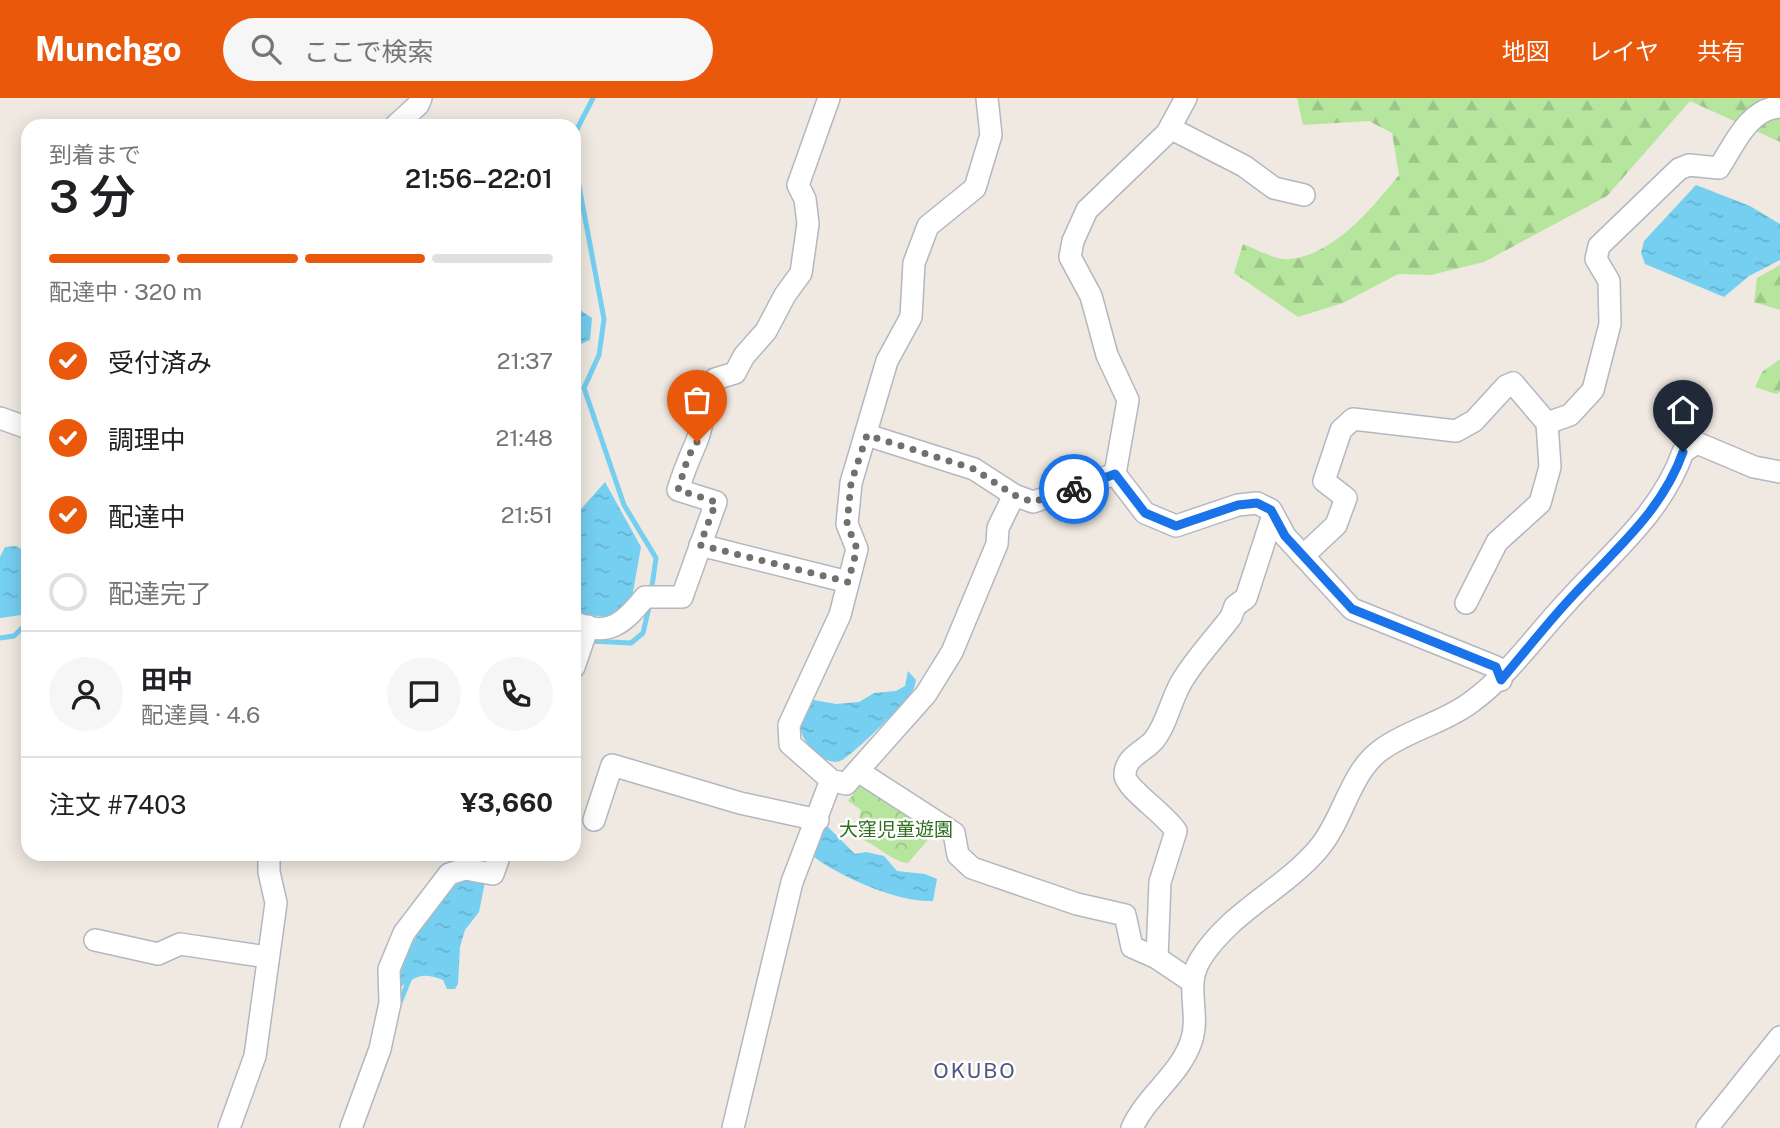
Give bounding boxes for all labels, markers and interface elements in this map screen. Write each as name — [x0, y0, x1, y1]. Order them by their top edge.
search box — [223, 18, 713, 81]
text: Munchgo — [35, 30, 181, 68]
icon: search — [247, 30, 285, 68]
text: ここで検索 — [303, 36, 433, 67]
text: 地図 — [1502, 37, 1550, 65]
text: レイヤ — [1588, 37, 1659, 65]
text: 共有 — [1697, 37, 1745, 65]
text: 到着まで — [49, 141, 141, 168]
text: 21:56–22:01 — [405, 163, 553, 194]
text: 3 分 — [49, 169, 136, 223]
text: 配達中 · 320 m — [49, 278, 202, 305]
icon: check — [49, 342, 87, 380]
text: 受付済み — [108, 347, 212, 378]
text: 21:37 — [497, 347, 553, 374]
pin — [667, 370, 727, 442]
pin — [1653, 380, 1713, 452]
icon: bag — [678, 381, 716, 419]
icon: home — [1664, 391, 1702, 429]
icon: check — [49, 419, 87, 457]
text: 調理中 — [108, 424, 186, 455]
text: 21:48 — [496, 424, 553, 451]
courier — [1039, 454, 1109, 524]
icon: bike — [1055, 470, 1093, 508]
icon: check — [49, 496, 87, 534]
text: 配達中 — [108, 501, 186, 532]
text: 21:51 — [501, 501, 553, 528]
text: 配達完了 — [108, 578, 212, 609]
button: person — [49, 657, 123, 731]
button: chat — [387, 657, 461, 731]
button: phone — [479, 657, 553, 731]
text: 田中 — [141, 664, 193, 695]
text: 配達員 · 4.6 — [141, 701, 260, 728]
text: ¥3,660 — [460, 787, 553, 818]
text: 注文 #7403 — [49, 789, 186, 820]
park label: 大窪児童遊園 — [839, 818, 953, 840]
district label: OKUBO — [933, 1058, 1017, 1083]

